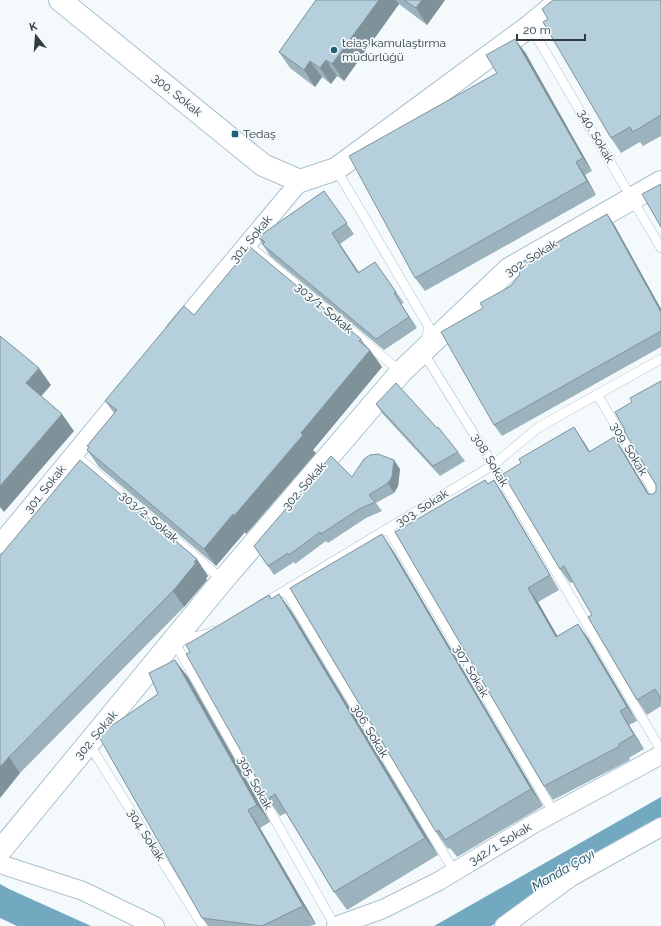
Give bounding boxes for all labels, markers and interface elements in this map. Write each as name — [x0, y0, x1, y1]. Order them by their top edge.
north arrow — [16, 16, 56, 56]
scale bar — [517, 16, 585, 42]
text: K — [28, 19, 39, 34]
text: 20 m — [523, 23, 551, 37]
place label: teiaş kamulaştırma müdürlüğü — [342, 36, 446, 64]
marker: teiaş kamulaştırma müdürlüğü — [329, 45, 339, 55]
street label: 300. Sokak — [149, 71, 205, 120]
street label: 340. Sokak — [575, 107, 617, 166]
place label: Tedaş — [243, 127, 276, 141]
marker: Tedaş — [230, 129, 240, 139]
street label: 301. Sokak — [227, 212, 275, 266]
street label: 302. Sokak — [502, 236, 560, 280]
street label: 303/1. Sokak — [292, 280, 356, 337]
street label: 309. Sokak — [608, 420, 651, 479]
street label: 308. Sokak — [469, 431, 512, 490]
street label: 302. Sokak — [279, 459, 329, 513]
street label: 301. Sokak — [21, 462, 69, 516]
street label: 303. Sokak — [393, 486, 451, 530]
street label: 303/2. Sokak — [117, 488, 182, 546]
street label: 307. Sokak — [450, 642, 492, 700]
street label: 306. Sokak — [349, 702, 392, 761]
street label: 302. Sokak — [72, 707, 121, 762]
street label: 305. Sokak — [235, 754, 276, 813]
street label: 304. Sokak — [124, 806, 168, 864]
street label: 342/1. Sokak — [466, 820, 534, 868]
water label: Manda Çayı — [529, 846, 597, 894]

